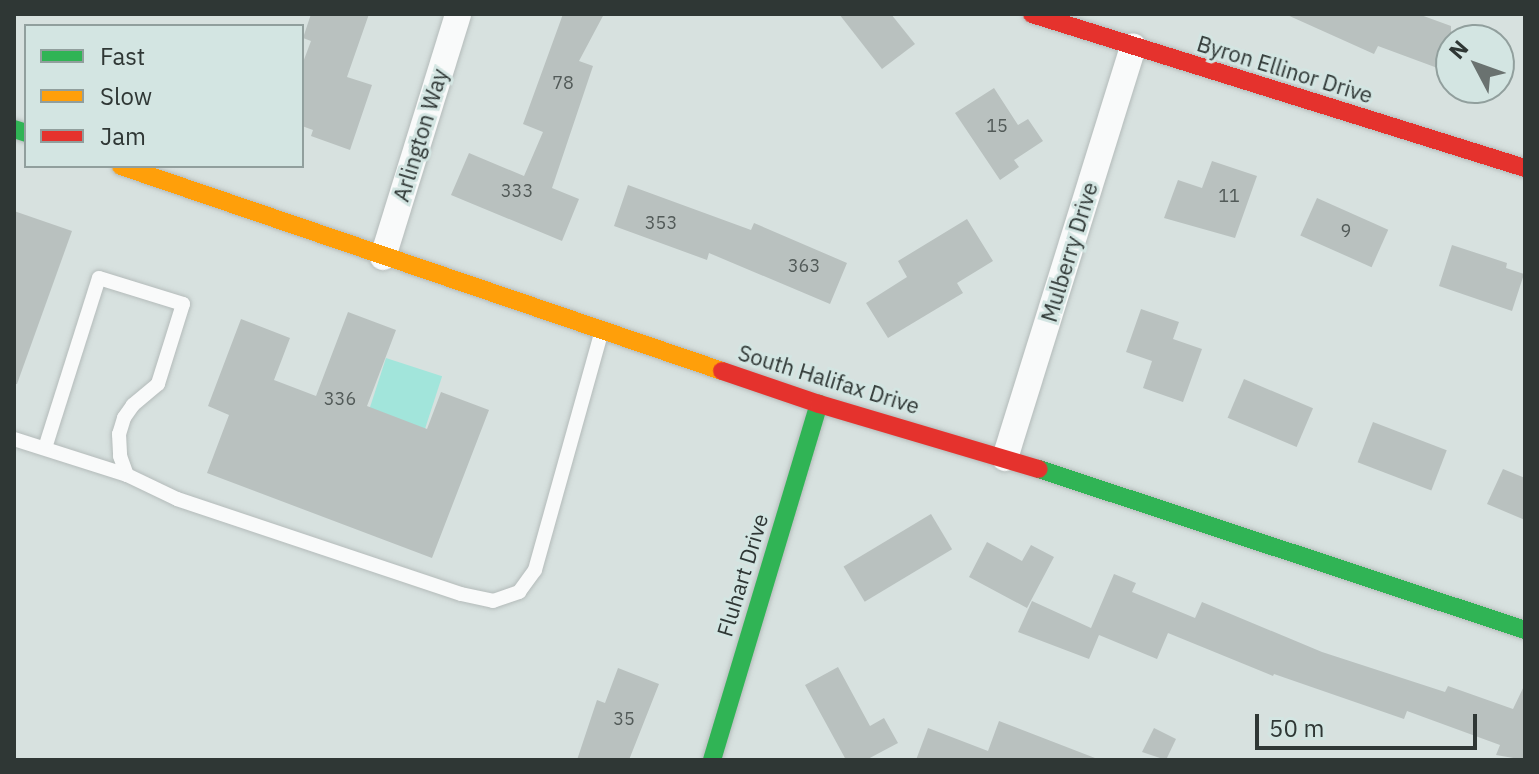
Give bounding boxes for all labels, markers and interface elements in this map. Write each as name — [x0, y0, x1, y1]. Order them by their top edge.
legend — [24, 24, 304, 168]
north arrow — [1435, 24, 1515, 104]
street label: Byron Ellinor Drive — [1194, 30, 1376, 108]
text: N — [1442, 34, 1474, 65]
text: Fast — [100, 40, 145, 72]
street label: Arlington Way — [387, 65, 453, 205]
house number: 78 — [552, 72, 574, 94]
text: Slow — [100, 80, 152, 112]
house number: 15 — [986, 115, 1008, 137]
text: Jam — [100, 120, 146, 152]
street label: Mulberry Drive — [1035, 179, 1103, 325]
house number: 333 — [501, 180, 533, 202]
house number: 11 — [1218, 185, 1240, 207]
house number: 353 — [645, 212, 677, 234]
house number: 9 — [1341, 220, 1351, 242]
house number: 363 — [788, 255, 820, 277]
street label: South Halifax Drive — [735, 339, 923, 419]
house number: 336 — [324, 388, 356, 410]
street label: Fluhart Drive — [711, 510, 773, 640]
scale bar — [1259, 698, 1481, 748]
house number: 35 — [613, 708, 635, 730]
text: 50 m — [1269, 712, 1324, 744]

